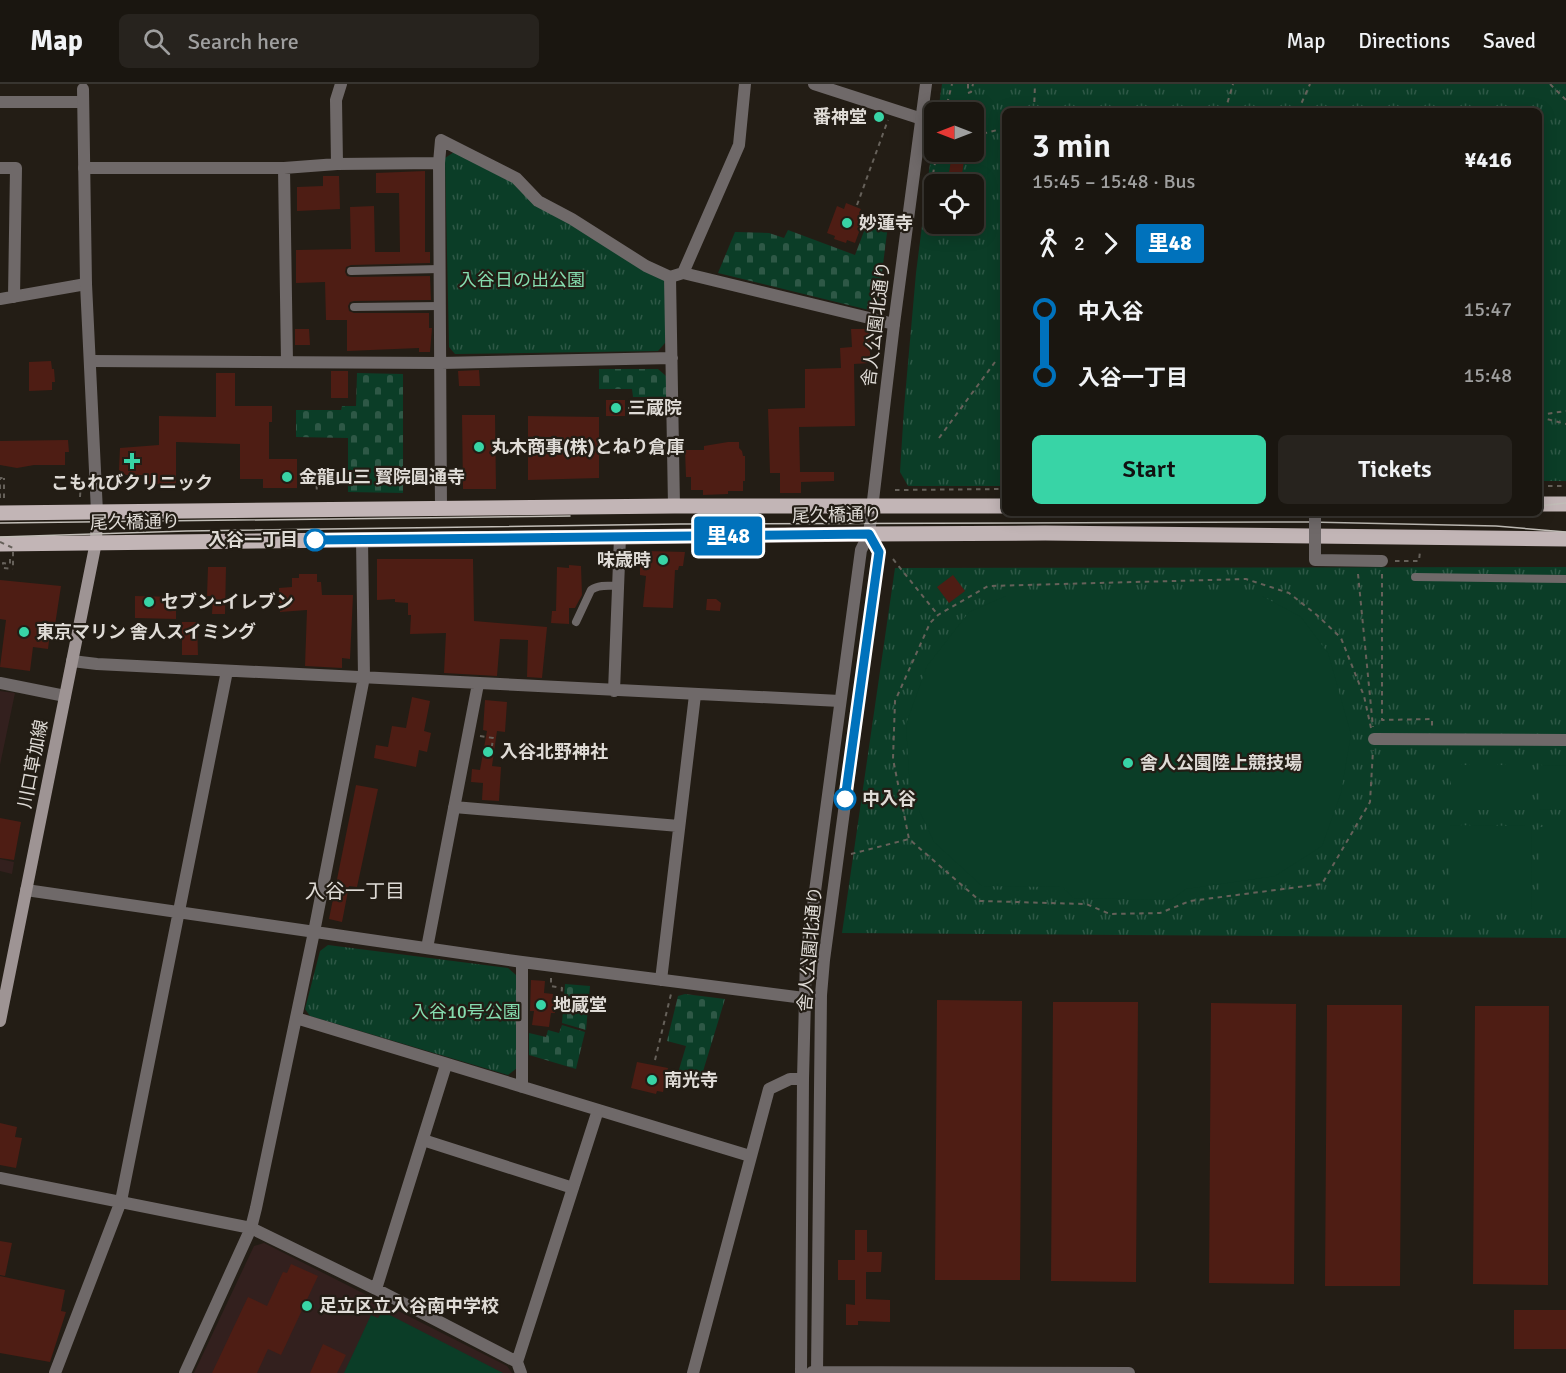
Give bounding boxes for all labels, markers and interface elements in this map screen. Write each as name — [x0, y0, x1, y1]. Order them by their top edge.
search box — [119, 14, 539, 68]
text: Map — [30, 24, 83, 58]
icon: search — [140, 25, 173, 58]
text: Search here — [188, 28, 299, 55]
text: Map — [1287, 28, 1325, 54]
text: Directions — [1358, 28, 1450, 54]
text: Saved — [1483, 28, 1536, 54]
north arrow — [924, 102, 984, 162]
map controls — [924, 102, 984, 234]
place label: 番神堂 — [813, 106, 867, 128]
marker: 番神堂 — [872, 110, 886, 124]
text: 3 min — [1032, 126, 1111, 167]
text: ¥416 — [1464, 146, 1512, 173]
text: 15:45 – 15:48 · Bus — [1032, 169, 1195, 194]
button: locate — [924, 174, 984, 234]
place label: 妙蓮寺 — [859, 212, 913, 234]
marker: 妙蓮寺 — [840, 216, 854, 230]
icon: walk — [1032, 227, 1065, 260]
icon: forward — [1094, 227, 1127, 260]
text: 里48 — [1148, 230, 1192, 256]
text: 2 — [1074, 231, 1085, 256]
street label: 舎人公園北通り — [857, 260, 895, 388]
park label: 入谷日の出公園 — [459, 269, 585, 291]
text: 15:47 — [1463, 297, 1512, 322]
text: 中入谷 — [1078, 298, 1144, 325]
text: 15:48 — [1463, 363, 1512, 388]
text: 入谷一丁目 — [1078, 364, 1188, 391]
place label: 三蔵院 — [628, 397, 682, 419]
marker: 三蔵院 — [609, 401, 623, 415]
button: Start — [1032, 435, 1266, 504]
button: Tickets — [1278, 435, 1512, 504]
place label: 丸木商事(株)とねり倉庫 — [491, 436, 685, 458]
marker: 丸木商事(株)とねり倉庫 — [472, 440, 486, 454]
marker: こもれびクリニック — [123, 452, 141, 470]
place label: 金龍山三 寳院圓通寺 — [299, 466, 465, 488]
marker: 金龍山三 寳院圓通寺 — [280, 470, 294, 484]
place label: こもれびクリニック — [51, 472, 213, 494]
street label: 尾久橋通り — [792, 503, 882, 527]
street label: 尾久橋通り — [90, 510, 180, 534]
line badge: 里48 — [694, 516, 762, 556]
text: 里48 — [706, 523, 750, 549]
place label: 入谷一丁目 — [208, 529, 298, 551]
marker: 入谷一丁目 — [304, 529, 326, 551]
place label: 味歳時 — [597, 549, 651, 571]
marker: 味歳時 — [656, 553, 670, 567]
place label: セブン-イレブン — [161, 591, 294, 613]
marker: セブン-イレブン — [142, 595, 156, 609]
place label: 東京マリン 舎人スイミング — [36, 621, 256, 643]
marker: 東京マリン 舎人スイミング — [17, 625, 31, 639]
street label: 川口草加線 — [14, 718, 52, 810]
place label: 入谷北野神社 — [500, 741, 608, 763]
marker: 入谷北野神社 — [481, 745, 495, 759]
place label: 舎人公園陸上競技場 — [1140, 752, 1302, 774]
marker: 舎人公園陸上競技場 — [1121, 756, 1135, 770]
marker: 中入谷 — [834, 788, 856, 810]
place label: 中入谷 — [862, 788, 916, 810]
district label: 入谷一丁目 — [305, 879, 405, 904]
street label: 舎人公園北通り — [794, 885, 826, 1013]
place label: 地蔵堂 — [553, 994, 607, 1016]
marker: 地蔵堂 — [534, 998, 548, 1012]
park label: 入谷10号公園 — [411, 1001, 521, 1023]
place label: 南光寺 — [664, 1069, 718, 1091]
marker: 南光寺 — [645, 1073, 659, 1087]
place label: 足立区立入谷南中学校 — [319, 1295, 499, 1317]
marker: 足立区立入谷南中学校 — [300, 1299, 314, 1313]

